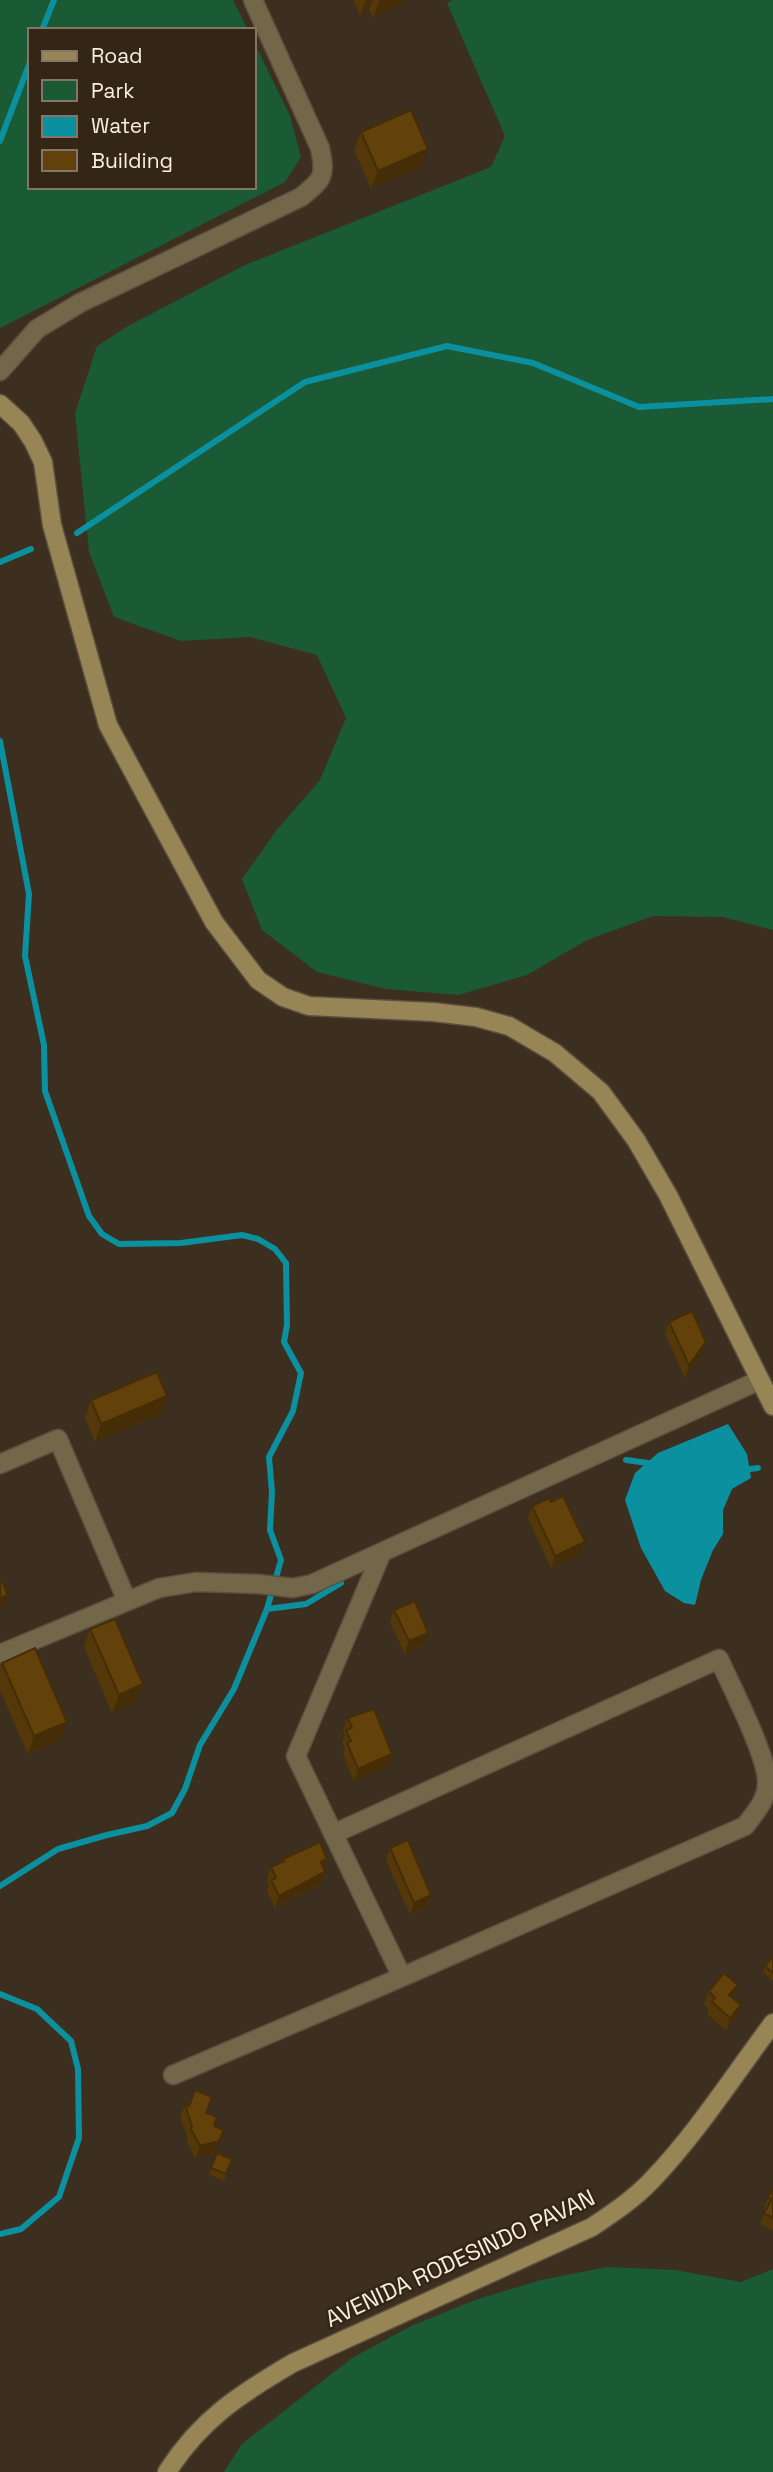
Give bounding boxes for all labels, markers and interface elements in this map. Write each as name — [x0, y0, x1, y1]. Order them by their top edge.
legend — [28, 28, 256, 189]
text: Road — [91, 42, 143, 69]
text: Park — [91, 77, 135, 104]
text: Water — [91, 112, 150, 139]
text: Building — [91, 147, 173, 174]
street label: AVENIDA RODESINDO PAVAN — [320, 2182, 600, 2334]

